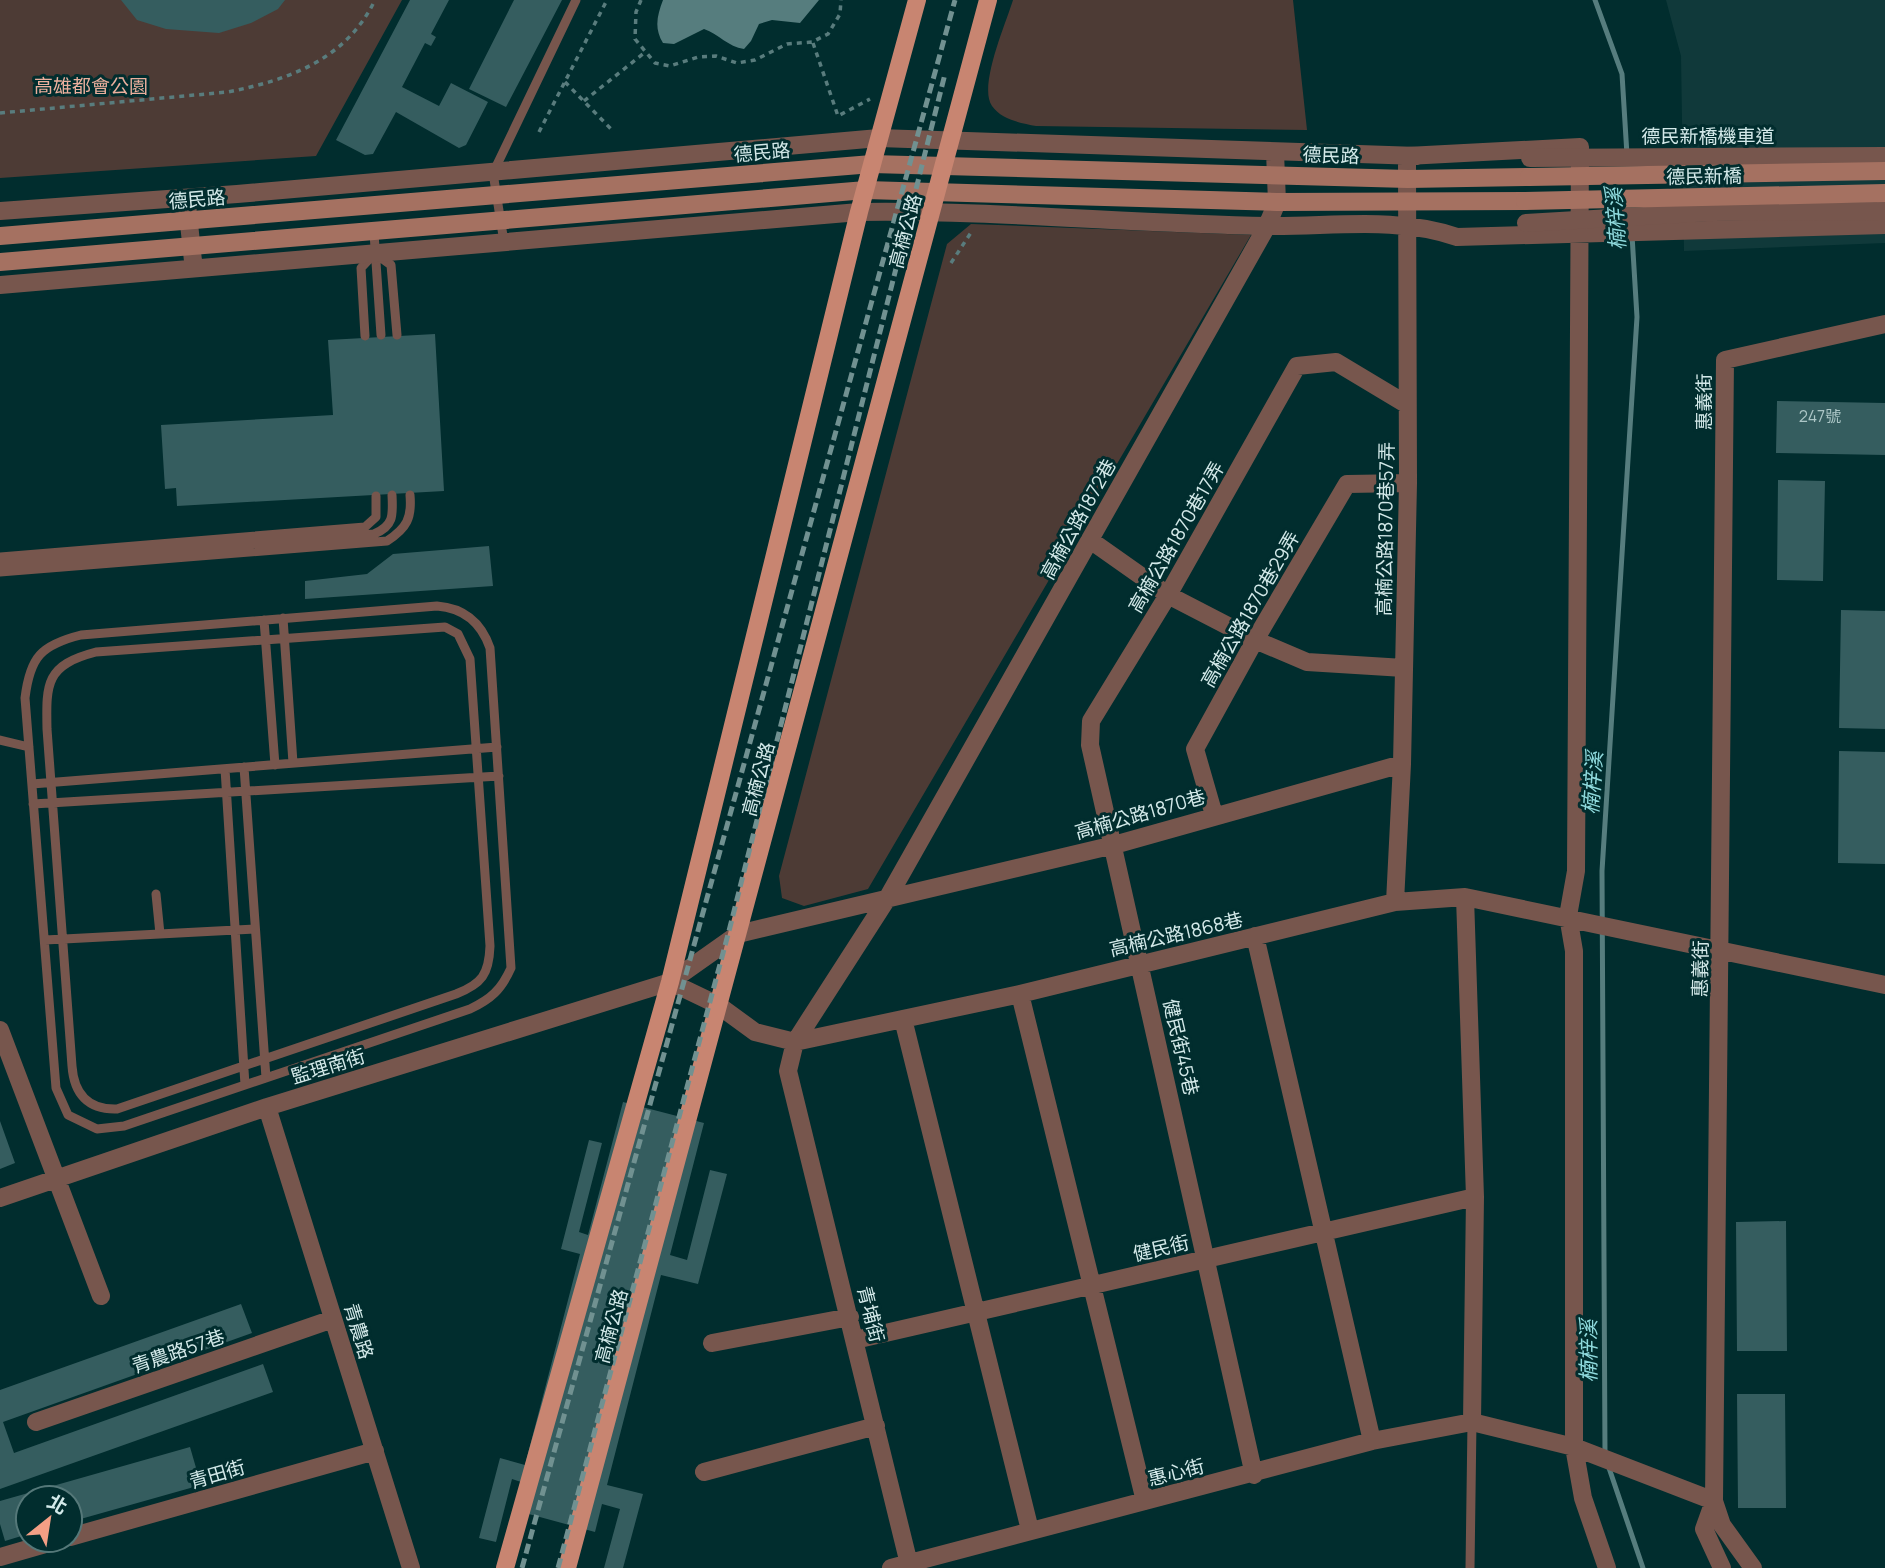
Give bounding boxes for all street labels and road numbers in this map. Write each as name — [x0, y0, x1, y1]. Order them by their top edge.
street label: 德民新橋機車道 — [1641, 123, 1775, 149]
street label: 德民路 — [732, 137, 792, 167]
street label: 德民路 — [1302, 141, 1360, 169]
street label: 德民新橋 — [1666, 162, 1742, 190]
street label: 德民路 — [167, 184, 227, 214]
street label: 高楠公路 — [883, 191, 927, 271]
street label: 惠義街 — [1691, 373, 1717, 431]
street label: 高楠公路1870巷57弄 — [1370, 442, 1400, 616]
street label: 高楠公路1872巷 — [1034, 454, 1122, 584]
street label: 高楠公路1870巷17弄 — [1122, 457, 1230, 617]
street label: 高楠公路1870巷29弄 — [1195, 526, 1305, 692]
street label: 高楠公路 — [736, 739, 780, 819]
street label: 高楠公路1870巷 — [1072, 783, 1208, 845]
street label: 高楠公路1868巷 — [1107, 906, 1245, 962]
street label: 惠義街 — [1687, 940, 1713, 998]
street label: 健民街45巷 — [1157, 996, 1205, 1098]
street label: 監理南街 — [288, 1042, 368, 1090]
street label: 健民街 — [1130, 1229, 1192, 1267]
street label: 青埔街 — [851, 1283, 891, 1345]
street label: 高楠公路 — [589, 1286, 633, 1366]
street label: 青農路 — [338, 1300, 380, 1362]
street label: 青農路57巷 — [128, 1323, 228, 1379]
street label: 惠心街 — [1145, 1452, 1207, 1492]
street label: 青田街 — [186, 1454, 248, 1494]

